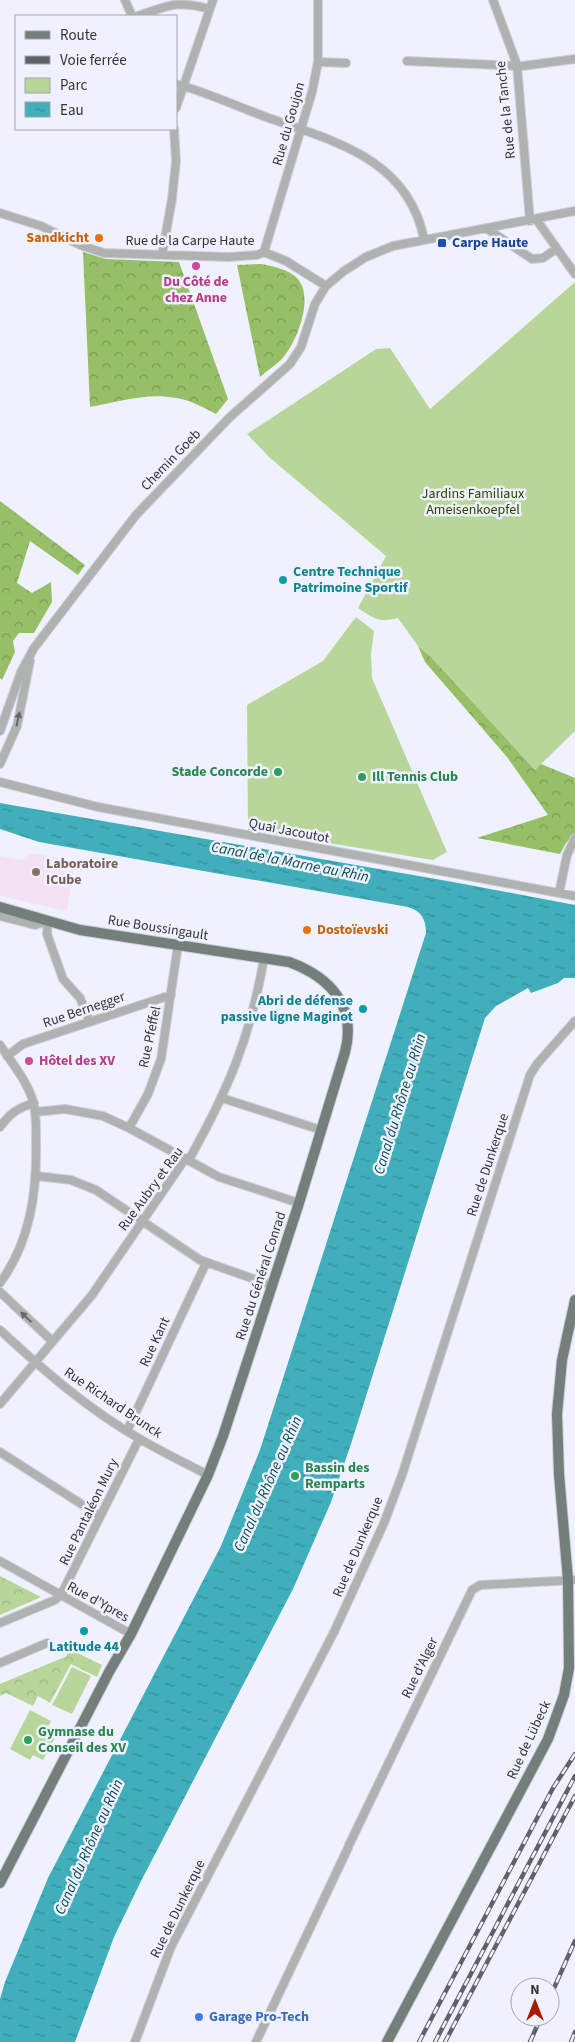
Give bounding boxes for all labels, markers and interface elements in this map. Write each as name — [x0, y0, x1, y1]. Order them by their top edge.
legend — [15, 15, 178, 130]
text: Route — [60, 25, 97, 46]
text: Voie ferrée — [60, 50, 127, 71]
street label: Rue de la Tanche — [491, 60, 521, 160]
text: Parc — [60, 75, 87, 96]
street label: Rue du Goujon — [268, 80, 310, 168]
text: Eau — [60, 100, 84, 121]
place label: Sandkicht — [26, 228, 90, 248]
street label: Rue de la Carpe Haute — [126, 231, 255, 251]
marker: Sandkicht — [93, 232, 105, 244]
place label: Carpe Haute — [452, 233, 528, 253]
marker: Carpe Haute — [436, 237, 448, 249]
marker: Du Côté de chez Anne — [190, 260, 202, 272]
place label: Du Côté de chez Anne — [163, 272, 229, 308]
street label: Chemin Goeb — [136, 424, 206, 495]
park label: Jardins Familiaux Ameisenkoepfel — [422, 484, 525, 520]
place label: Centre Technique Patrimoine Sportif — [293, 562, 409, 598]
marker: Centre Technique Patrimoine Sportif — [277, 574, 289, 586]
one-way arrow — [14, 711, 22, 726]
place label: Stade Concorde — [172, 762, 268, 782]
marker: Stade Concorde — [272, 766, 284, 778]
place label: Ill Tennis Club — [372, 767, 458, 787]
marker: Ill Tennis Club — [356, 771, 368, 783]
street label: Quai Jacoutot — [247, 813, 331, 849]
water label: Canal de la Marne au Rhin — [209, 836, 371, 888]
place label: Laboratoire ICube — [46, 854, 118, 890]
marker: Laboratoire ICube — [30, 866, 42, 878]
street label: Rue Boussingault — [106, 910, 210, 946]
place label: Dostoïevski — [317, 920, 389, 940]
marker: Dostoïevski — [301, 924, 313, 936]
street label: Rue Bernegger — [40, 987, 128, 1033]
place label: Abri de défense passive ligne Maginot — [221, 991, 354, 1027]
marker: Abri de défense passive ligne Maginot — [357, 1003, 369, 1015]
street label: Rue Pfeffel — [134, 1004, 166, 1070]
water label: Canal du Rhône au Rhin — [369, 1031, 431, 1177]
place label: Hôtel des XV — [39, 1051, 115, 1071]
marker: Hôtel des XV — [23, 1055, 35, 1067]
street label: Rue de Dunkerque — [462, 1111, 514, 1219]
street label: Rue Aubry et Rau — [114, 1143, 188, 1235]
street label: Rue du Général Conrad — [231, 1209, 291, 1343]
one-way arrow — [20, 1311, 32, 1323]
street label: Rue Kant — [135, 1314, 175, 1370]
street label: Rue Richard Brunck — [60, 1363, 166, 1443]
water label: Canal du Rhône au Rhin — [229, 1413, 307, 1555]
street label: Rue Pantaléon Mury — [54, 1455, 124, 1569]
place label: Bassin des Remparts — [305, 1458, 369, 1494]
marker: Bassin des Remparts — [289, 1470, 301, 1482]
street label: Rue de Dunkerque — [328, 1494, 388, 1600]
street label: Rue d'Ypres — [63, 1577, 133, 1627]
marker: Latitude 44 — [78, 1625, 90, 1637]
street label: Rue d'Alger — [397, 1634, 443, 1702]
place label: Latitude 44 — [49, 1637, 119, 1657]
street label: Rue de Lübeck — [502, 1697, 556, 1783]
place label: Gymnase du Conseil des XV — [38, 1722, 126, 1758]
marker: Gymnase du Conseil des XV — [22, 1734, 34, 1746]
water label: Canal du Rhône au Rhin — [50, 1776, 128, 1918]
street label: Rue de Dunkerque — [145, 1856, 211, 1962]
north arrow — [510, 1977, 560, 2027]
text: N — [530, 1980, 540, 2000]
place label: Garage Pro-Tech — [209, 2007, 309, 2027]
marker: Garage Pro-Tech — [193, 2011, 205, 2023]

